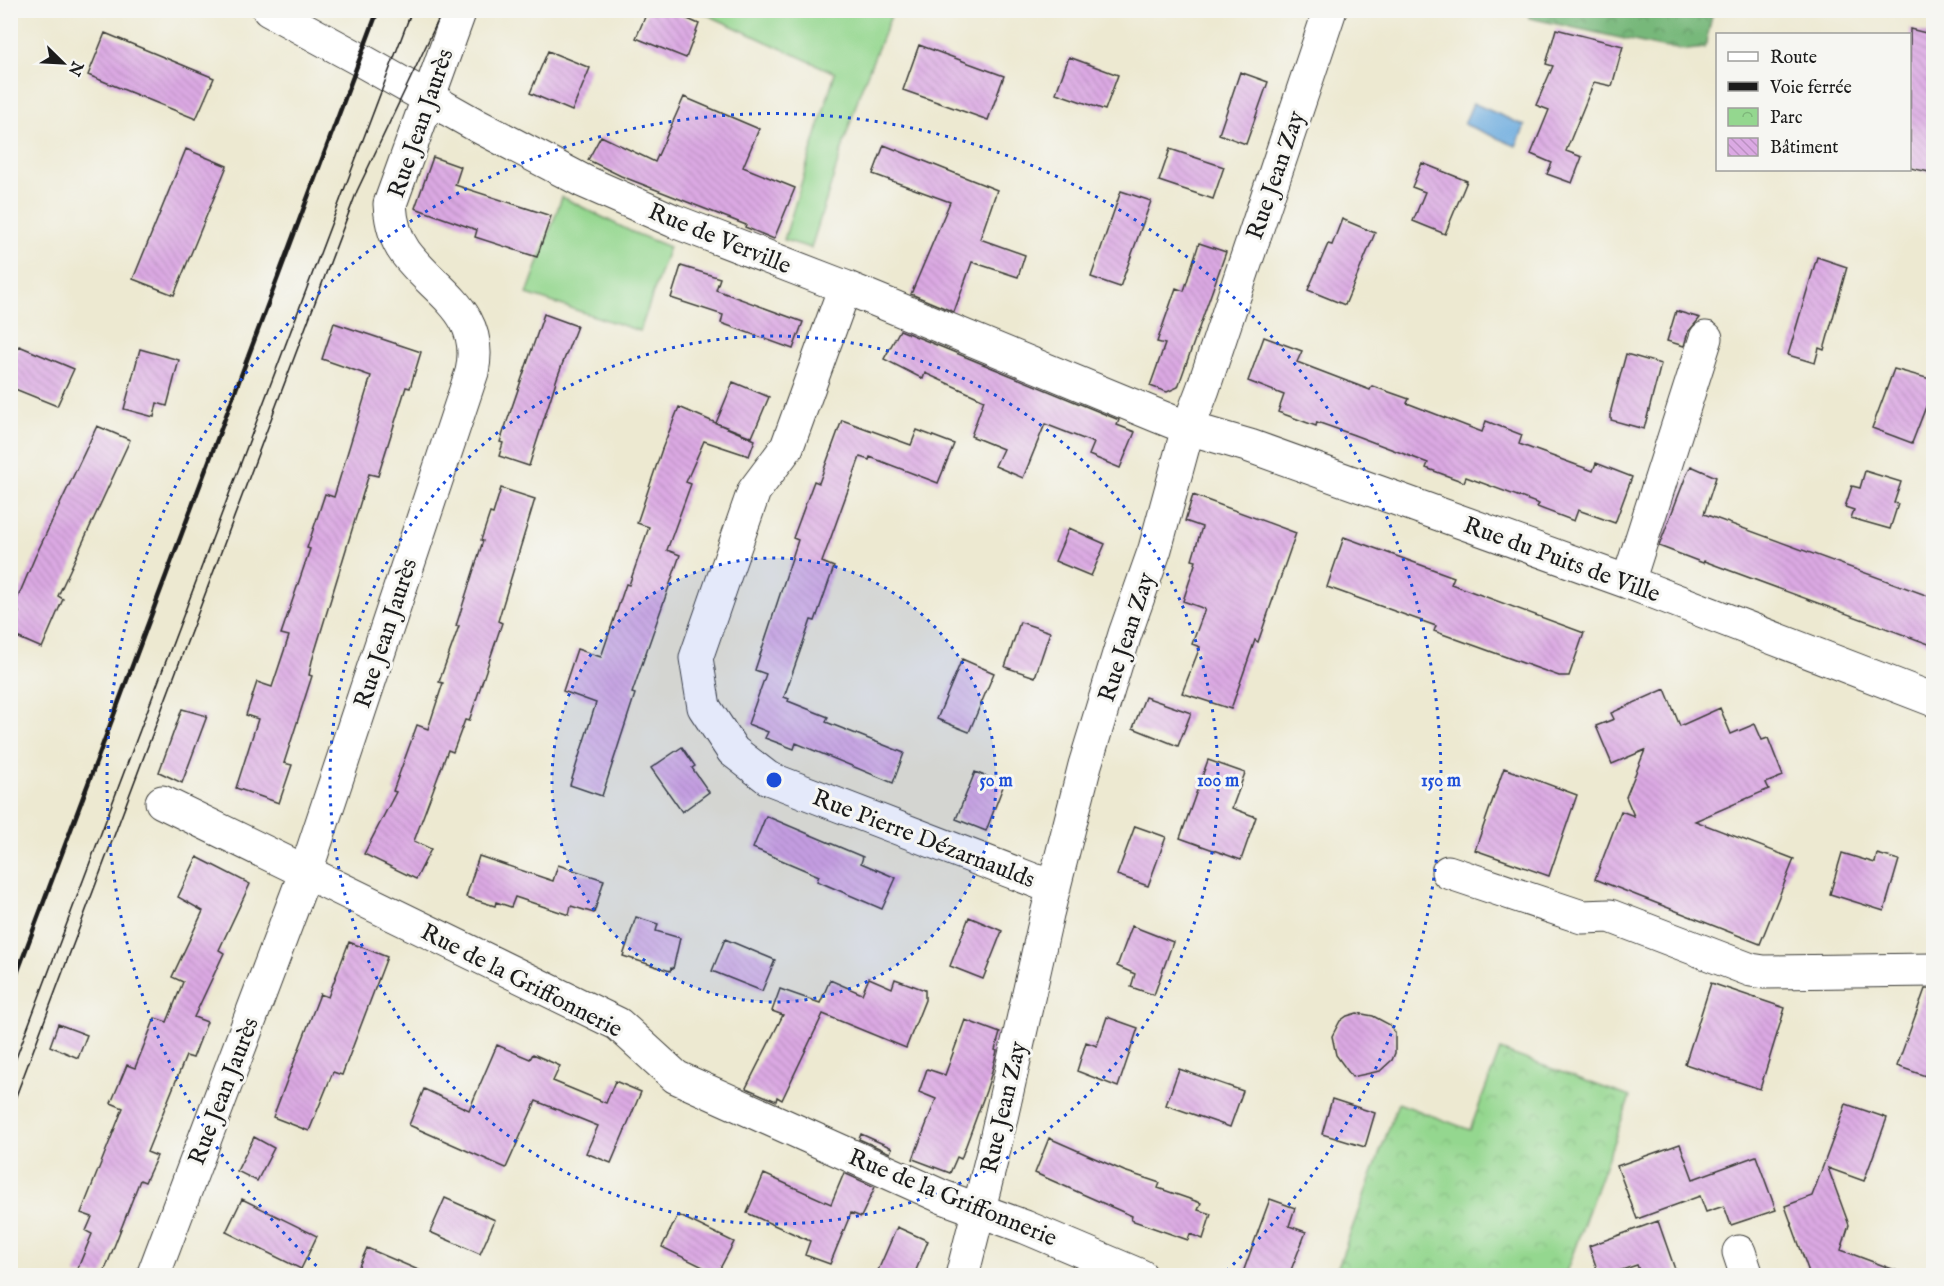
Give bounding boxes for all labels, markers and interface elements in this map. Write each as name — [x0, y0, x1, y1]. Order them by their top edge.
north arrow — [33, 33, 93, 93]
legend — [1716, 33, 1911, 171]
street label: Rue Jean Jaurès — [381, 45, 461, 202]
text: Route — [1770, 47, 1817, 70]
text: N — [63, 57, 87, 79]
text: Voie ferrée — [1769, 77, 1852, 100]
street label: Rue Jean Zay — [1240, 107, 1313, 244]
text: Parc — [1770, 107, 1803, 130]
text: Bâtiment — [1770, 137, 1839, 160]
street label: Rue de Verville — [643, 197, 795, 282]
street label: Rue du Puits de Ville — [1459, 510, 1664, 610]
street label: Rue Jean Jaurès — [348, 555, 425, 712]
street label: Rue Jean Zay — [1092, 569, 1163, 706]
centre of rings — [764, 770, 784, 790]
text: 50 m — [979, 770, 1013, 793]
text: 100 m — [1197, 770, 1239, 793]
text: 150 m — [1421, 770, 1461, 793]
street label: Rue Pierre Dézarnaulds — [808, 783, 1039, 896]
street label: Rue de la Griffonnerie — [415, 917, 627, 1046]
street label: Rue Jean Jaurès — [182, 1013, 267, 1170]
street label: Rue Jean Zay — [974, 1038, 1035, 1176]
street label: Rue de la Griffonnerie — [844, 1142, 1061, 1254]

